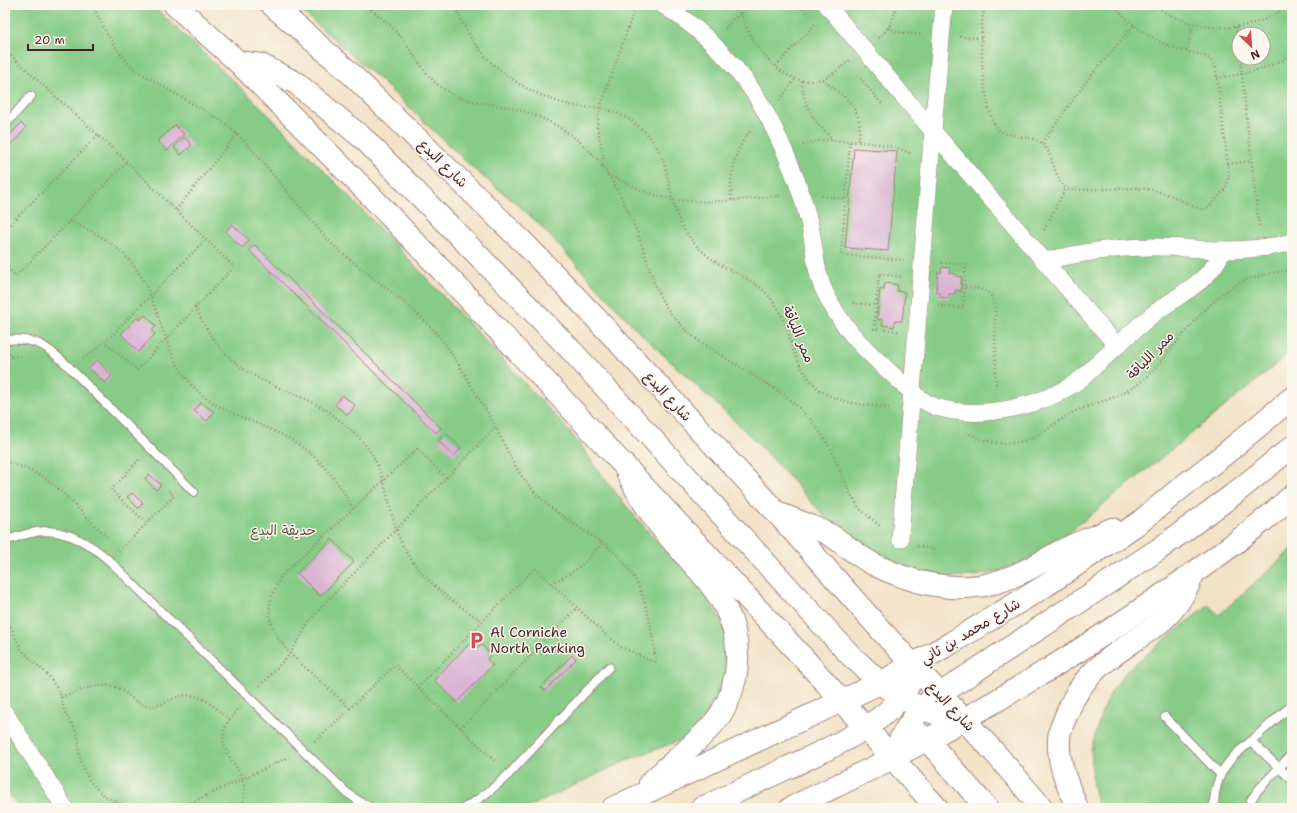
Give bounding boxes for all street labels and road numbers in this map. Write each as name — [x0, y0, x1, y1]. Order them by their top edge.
street label: شارع البدع — [413, 135, 472, 193]
street label: ممر اللياقة — [779, 303, 819, 365]
street label: ممر اللياقة — [1123, 327, 1177, 383]
street label: شارع البدع — [639, 367, 696, 426]
street label: شارع محمد بن ثاني — [917, 594, 1025, 671]
street label: شارع البدع — [922, 677, 979, 736]

